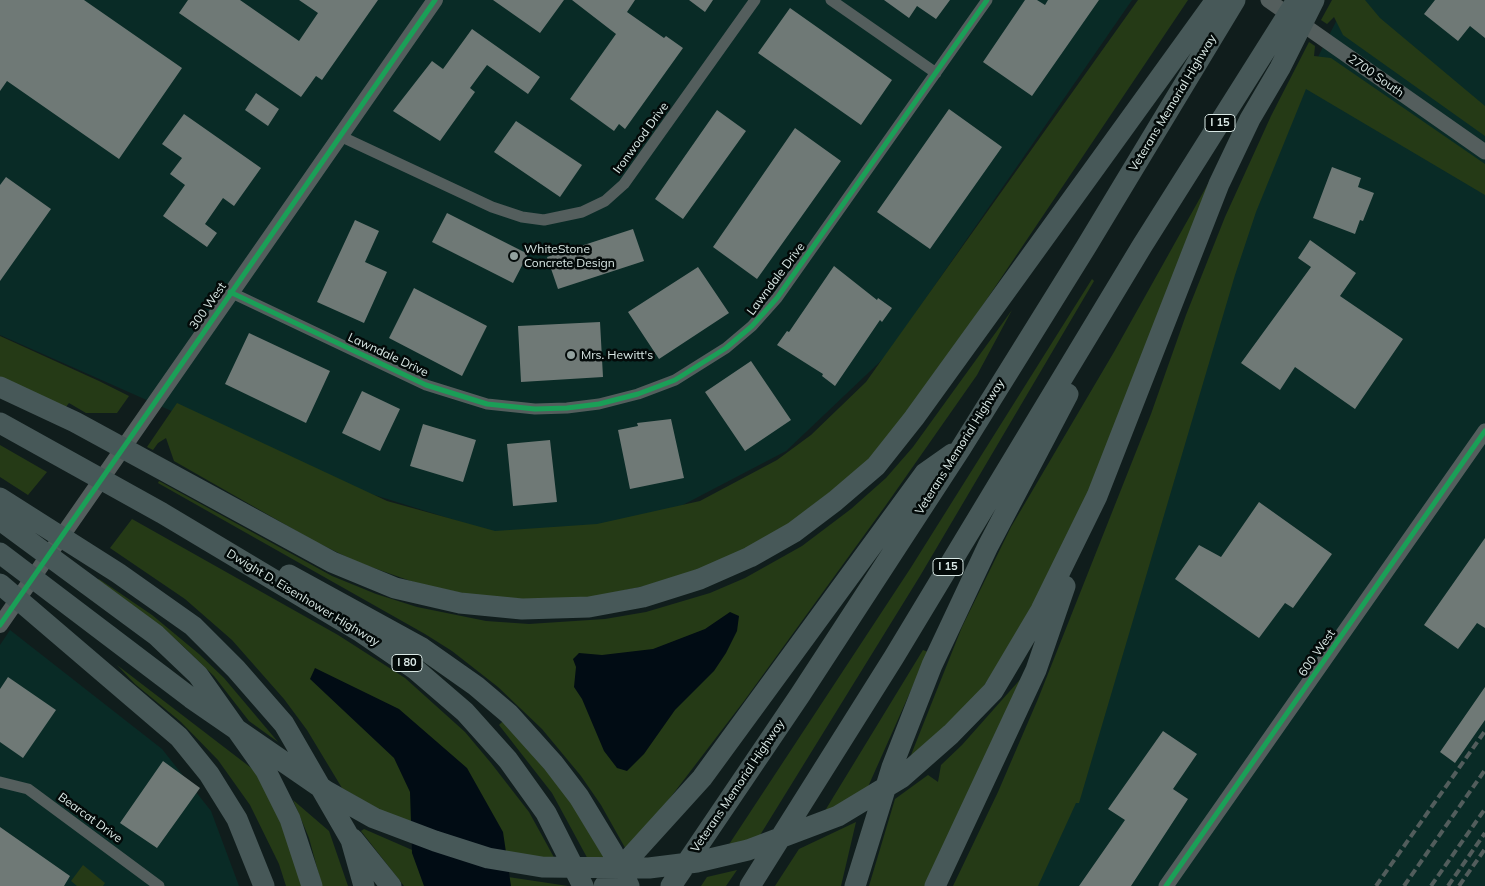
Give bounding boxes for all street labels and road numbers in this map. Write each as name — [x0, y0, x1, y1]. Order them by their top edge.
street label: Veterans Memorial Highway — [1126, 32, 1220, 174]
street label: 2700 South — [1345, 52, 1407, 100]
street label: Ironwood Drive — [610, 100, 672, 176]
road number: I 15 — [1205, 115, 1235, 132]
street label: Lawndale Drive — [744, 240, 808, 318]
street label: 300 West — [187, 280, 229, 332]
street label: Lawndale Drive — [346, 330, 430, 380]
street label: Veterans Memorial Highway — [912, 377, 1008, 517]
street label: Dwight D. Eisenhower Highway — [224, 547, 382, 649]
road number: I 15 — [933, 558, 963, 576]
street label: 600 West — [1296, 627, 1338, 679]
road number: I 80 — [392, 654, 422, 671]
street label: Veterans Memorial Highway — [688, 717, 788, 855]
street label: Bearcat Drive — [55, 790, 125, 846]

